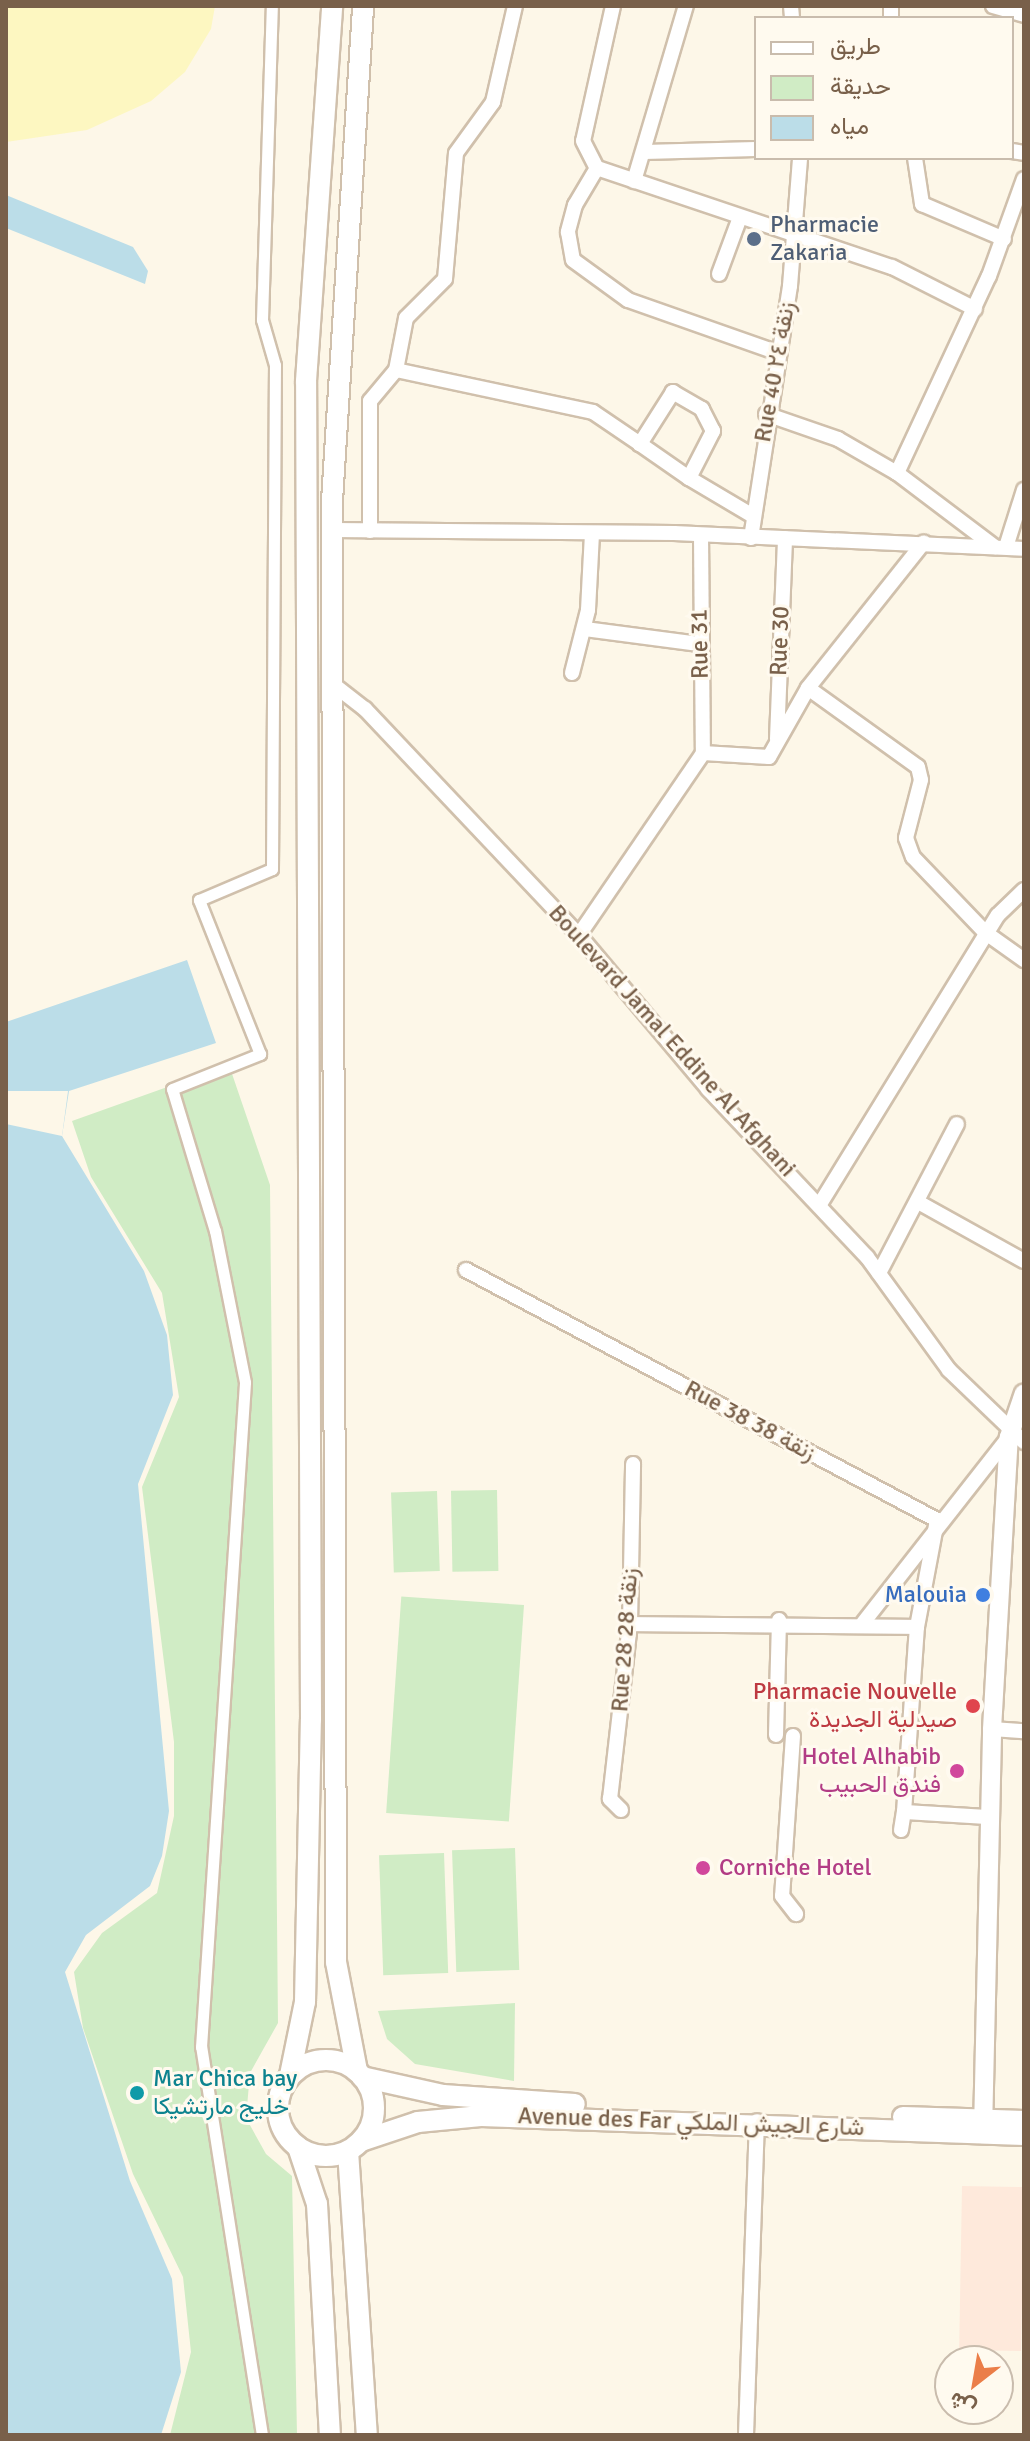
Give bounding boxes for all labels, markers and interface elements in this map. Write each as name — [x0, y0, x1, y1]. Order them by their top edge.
legend — [754, 16, 1014, 160]
text: طريق — [830, 31, 881, 61]
text: حديقة — [830, 71, 891, 101]
text: مياه — [830, 111, 869, 141]
place label: Pharmacie Zakaria — [770, 211, 879, 267]
marker: Pharmacie Zakaria — [745, 230, 763, 248]
street label: Rue 40 زنقة ٢٤ — [748, 299, 802, 445]
street label: Rue 30 — [764, 605, 796, 677]
street label: Rue 31 — [685, 609, 715, 679]
street label: Boulevard Jamal Eddine Al Afghani — [542, 899, 802, 1183]
street label: Rue 38 زنقة 38 — [679, 1374, 821, 1468]
street label: Rue 28 زنقة 28 — [606, 1567, 644, 1713]
place label: Malouia — [884, 1581, 967, 1609]
marker: Malouia — [974, 1586, 992, 1604]
place label: Pharmacie Nouvelle صيدلية الجديدة — [753, 1678, 957, 1734]
marker: Pharmacie Nouvelle صيدلية الجديدة — [964, 1697, 982, 1715]
place label: Hotel Alhabib فندق الحبيب — [801, 1743, 941, 1799]
marker: Hotel Alhabib فندق الحبيب — [948, 1762, 966, 1780]
place label: Corniche Hotel — [719, 1854, 872, 1882]
marker: Corniche Hotel — [694, 1859, 712, 1877]
place label: Mar Chica bay خليج مارتشيكا — [153, 2065, 297, 2121]
marker: Mar Chica bay خليج مارتشيكا — [128, 2084, 146, 2102]
street label: Avenue des Far شارع الجيش الملكي — [517, 2102, 865, 2142]
north arrow — [934, 2345, 1014, 2425]
text: ش — [944, 2386, 981, 2423]

